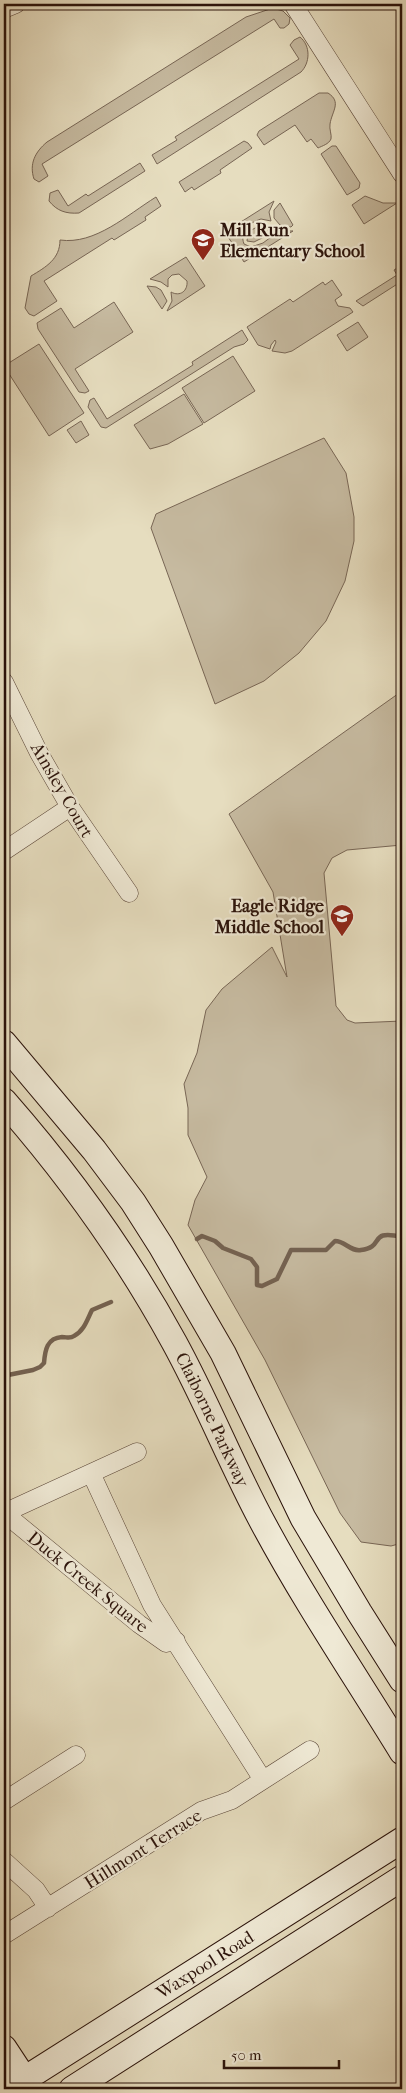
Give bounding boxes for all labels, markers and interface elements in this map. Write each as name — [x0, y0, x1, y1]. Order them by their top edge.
place label: Mill Run Elementary School — [219, 220, 366, 262]
school or university icon: Mill Run Elementary School — [190, 227, 216, 261]
street label: Ainsley Court — [25, 738, 98, 842]
place label: Eagle Ridge Middle School — [214, 896, 325, 938]
school or university icon: Eagle Ridge Middle School — [329, 903, 355, 937]
street label: Claiborne Parkway — [171, 1349, 253, 1492]
street label: Duck Creek Square — [23, 1527, 152, 1637]
street label: Hillmont Terrace — [81, 1805, 206, 1894]
street label: Waxpool Road — [152, 1927, 258, 2004]
scale bar — [224, 2038, 338, 2070]
text: 50 m — [231, 2046, 262, 2064]

